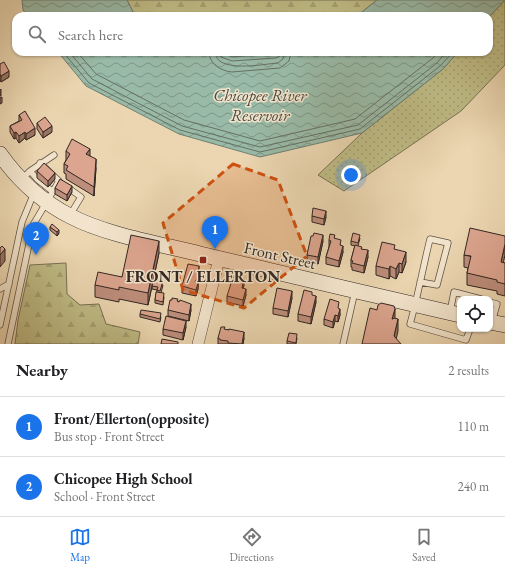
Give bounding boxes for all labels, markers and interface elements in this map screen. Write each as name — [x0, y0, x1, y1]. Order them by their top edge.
search box — [12, 12, 493, 56]
icon: search — [26, 23, 48, 45]
text: Search here — [58, 25, 123, 44]
water label: Chicopee River Reservoir — [213, 84, 308, 126]
your location — [341, 165, 361, 185]
pin: 1 — [202, 216, 228, 249]
pin: 2 — [23, 222, 49, 255]
street label: Front Street — [242, 237, 318, 274]
marker: FRONT / ELLERTON — [198, 255, 208, 265]
place label: FRONT / ELLERTON — [126, 266, 280, 287]
map controls — [457, 296, 493, 332]
button: locate — [457, 296, 493, 332]
text: Nearby — [16, 359, 68, 381]
text: 2 results — [448, 362, 489, 379]
text: Front/Ellerton(opposite) — [54, 409, 209, 428]
text: 1 — [26, 418, 32, 435]
text: 110 m — [458, 418, 489, 435]
text: Bus stop · Front Street — [54, 428, 164, 445]
text: Chicopee High School — [54, 469, 192, 488]
text: 2 — [26, 478, 32, 495]
text: 240 m — [458, 478, 489, 495]
text: School · Front Street — [54, 488, 155, 505]
tab: Map — [69, 526, 91, 564]
tab: Directions — [230, 526, 274, 564]
tab: Saved — [412, 526, 436, 564]

